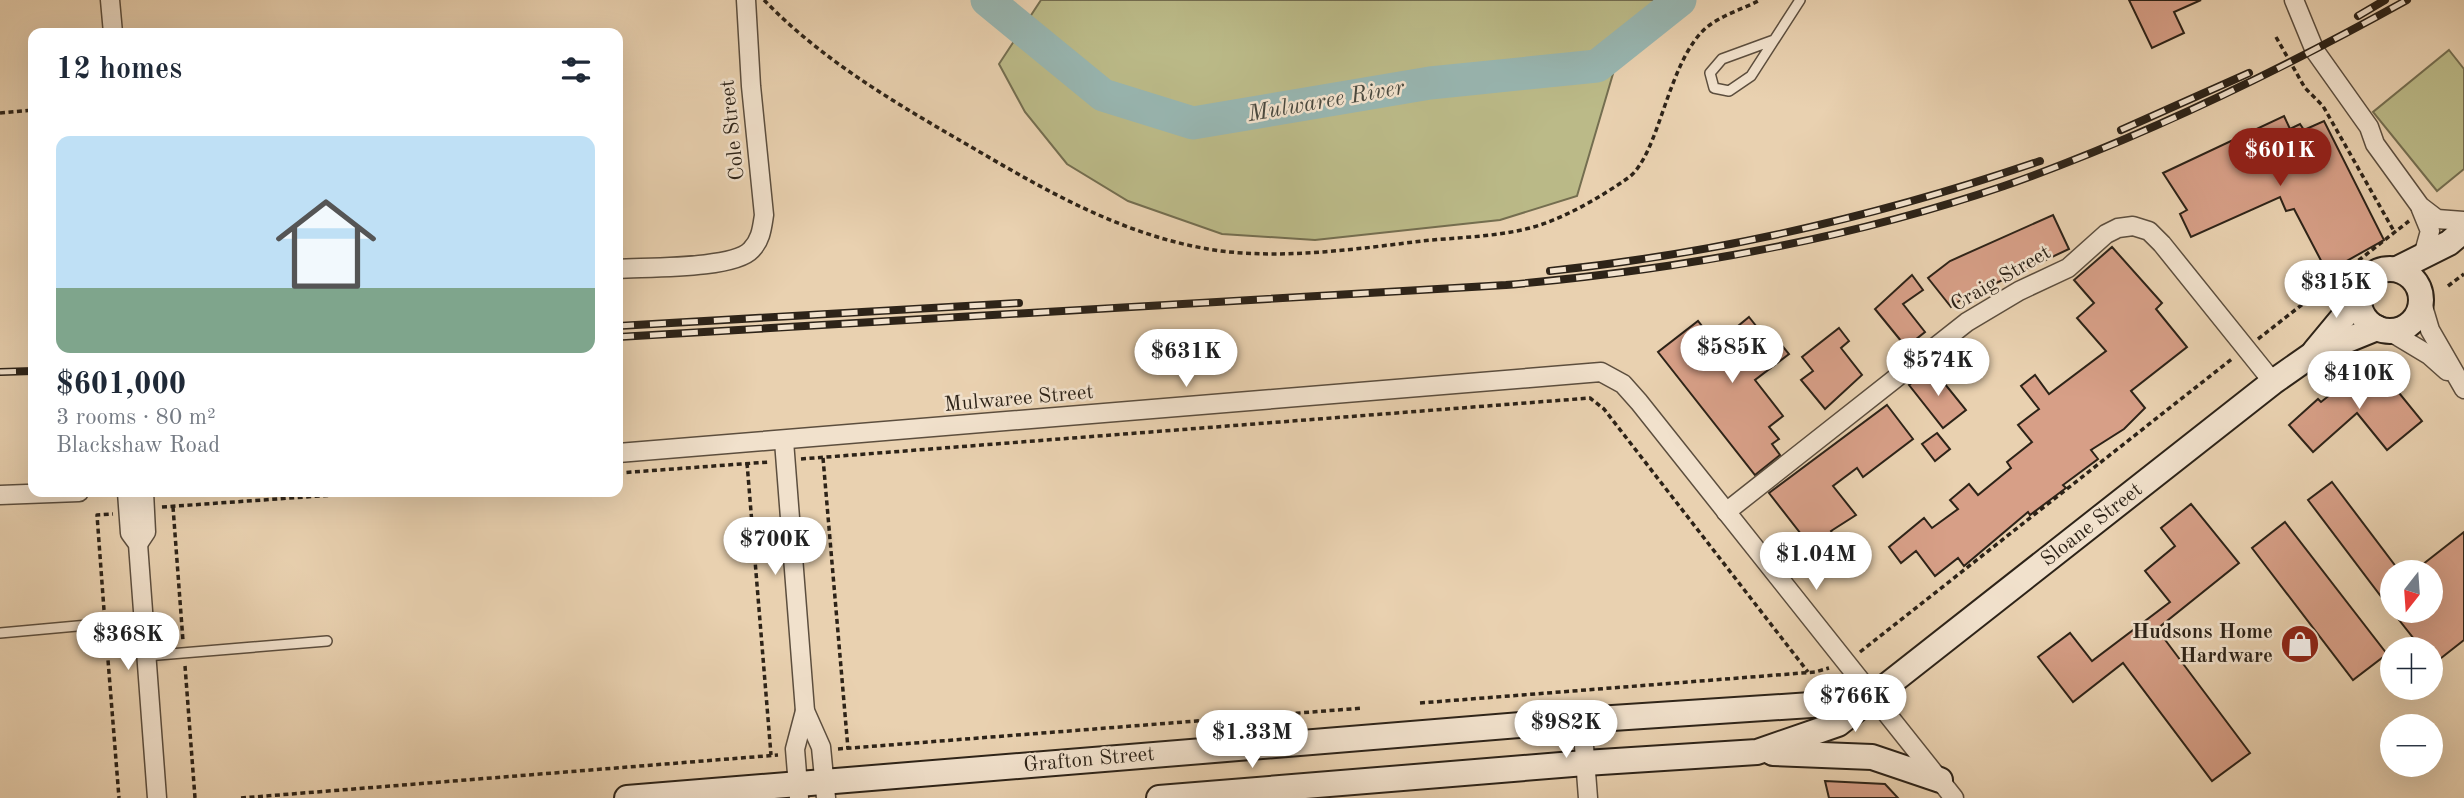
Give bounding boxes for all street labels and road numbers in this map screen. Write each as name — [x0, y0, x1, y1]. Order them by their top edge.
street label: Cole Street — [717, 79, 749, 181]
street label: Craig Street — [1947, 242, 2055, 316]
street label: Mulwaree Street — [943, 382, 1095, 416]
street label: Sloane Street — [2037, 479, 2147, 571]
street label: Grafton Street — [1022, 744, 1156, 776]

